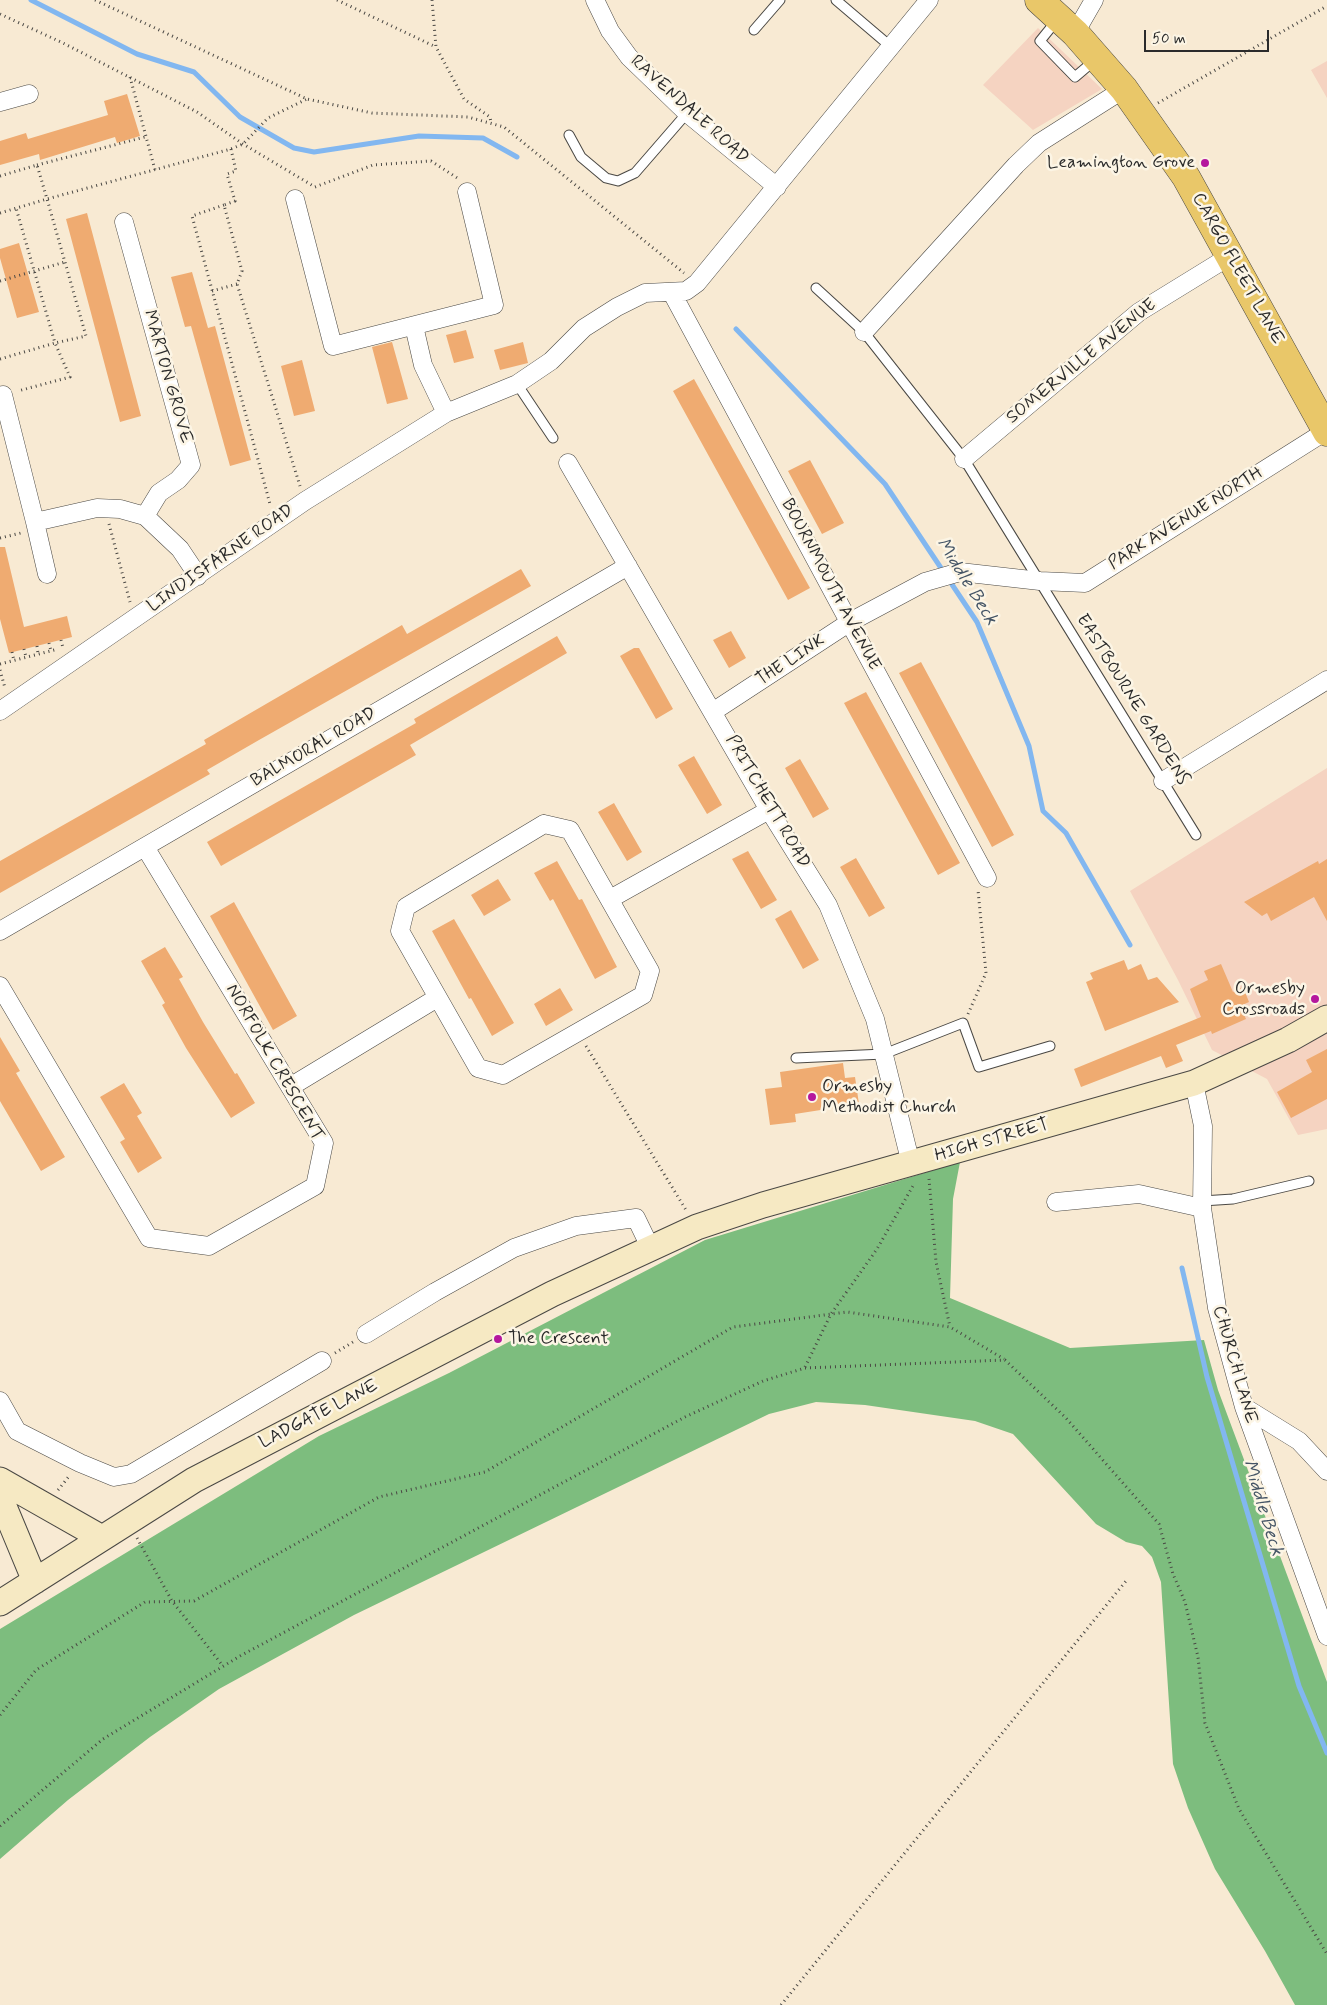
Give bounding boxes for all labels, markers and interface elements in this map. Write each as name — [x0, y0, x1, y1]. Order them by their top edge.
scale bar — [1147, 20, 1272, 52]
text: 50 m — [1152, 29, 1186, 49]
street label: RAVENDALE ROAD — [625, 51, 753, 169]
place label: Leamington Grove — [1047, 152, 1195, 174]
marker: Leamington Grove — [1199, 157, 1211, 169]
street label: CARGO FLEET LANE — [1186, 189, 1288, 349]
street label: SOMERVILLE AVENUE — [1003, 295, 1161, 429]
street label: MARTON GROVE — [138, 308, 196, 446]
street label: PARK AVENUE NORTH — [1105, 463, 1267, 575]
street label: BOURNMOUTH AVENUE — [776, 495, 884, 675]
street label: LINDISFARNE ROAD — [144, 500, 298, 618]
water label: Middle Beck — [930, 534, 1002, 630]
street label: EASTBOURNE GARDENS — [1070, 610, 1194, 790]
street label: THE LINK — [752, 631, 830, 691]
street label: BALMORAL ROAD — [247, 703, 381, 793]
street label: PRITCHETT ROAD — [720, 732, 814, 872]
place label: Ormesby Crossroads — [1222, 978, 1305, 1021]
street label: NORFOLK CRESCENT — [220, 981, 328, 1145]
marker: Ormesby Crossroads — [1309, 993, 1321, 1005]
place label: Ormesby Methodist Church — [822, 1076, 956, 1118]
marker: Ormesby Methodist Church — [806, 1091, 818, 1103]
street label: HIGH STREET — [932, 1114, 1052, 1168]
street label: CHURCH LANE — [1207, 1304, 1261, 1426]
place label: The Crescent — [508, 1328, 609, 1350]
marker: The Crescent — [492, 1333, 504, 1345]
street label: LADGATE LANE — [256, 1376, 382, 1454]
water label: Middle Beck — [1237, 1457, 1287, 1559]

